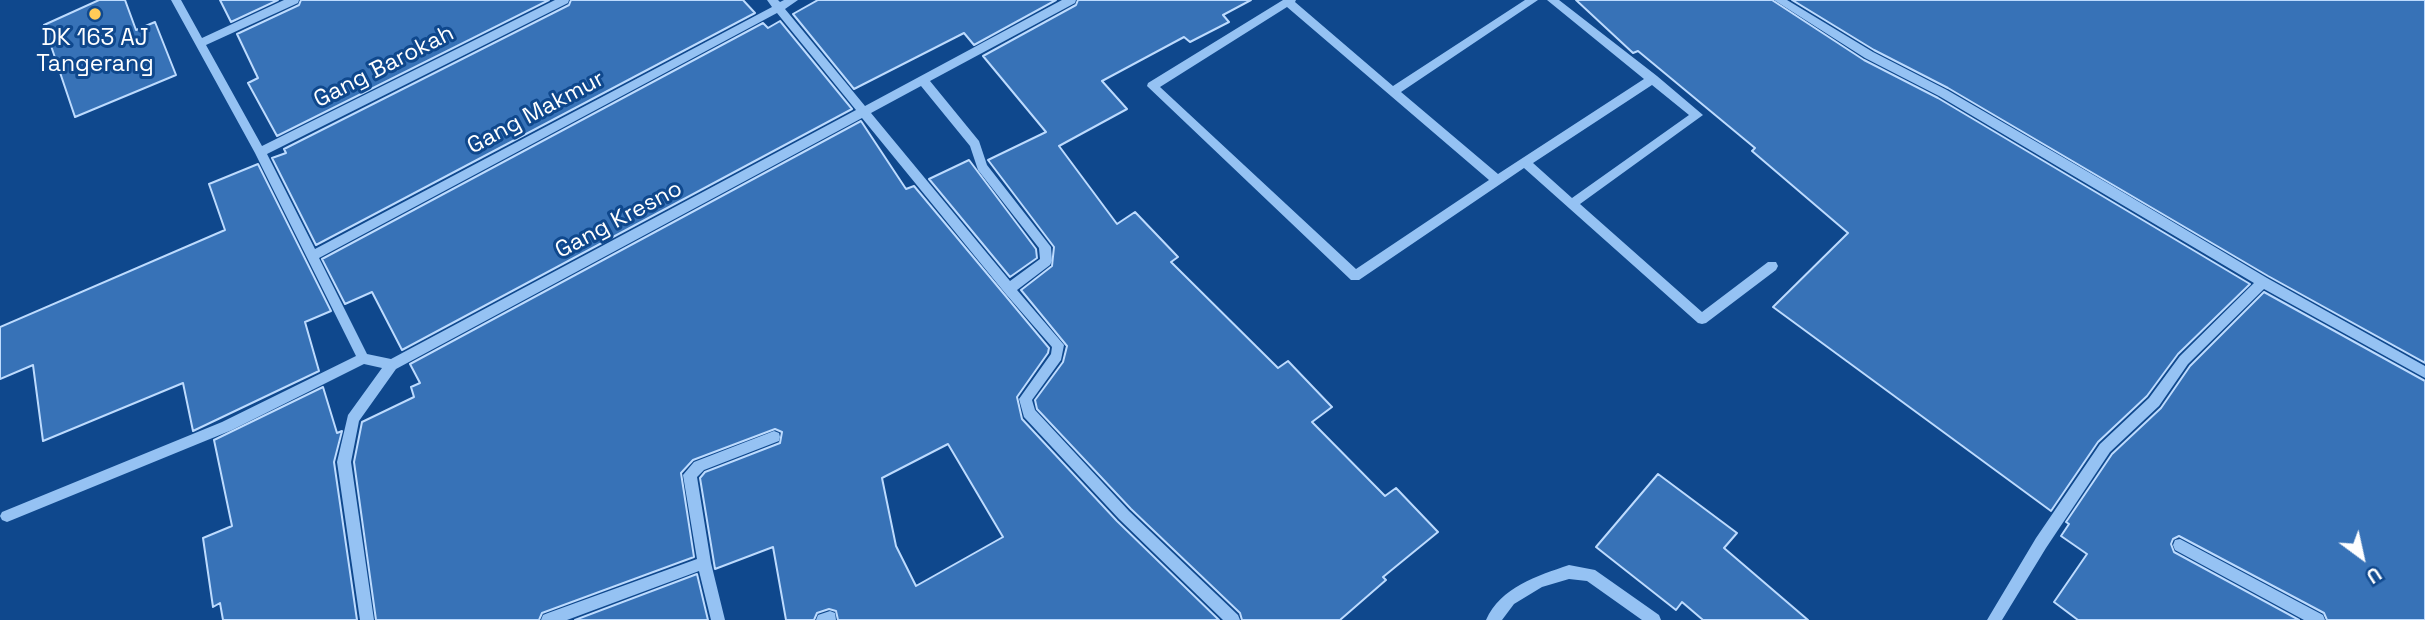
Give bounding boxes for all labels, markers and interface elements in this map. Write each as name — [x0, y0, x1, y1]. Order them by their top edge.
marker: DK 163 AJ Tangerang — [87, 6, 103, 22]
street label: Gang Barokah — [309, 20, 459, 114]
place label: DK 163 AJ Tangerang — [36, 25, 154, 79]
street label: Gang Makmur — [463, 65, 609, 161]
street label: Gang Kresno — [551, 175, 687, 265]
north arrow — [2327, 522, 2397, 592]
text: U — [2362, 561, 2386, 589]

